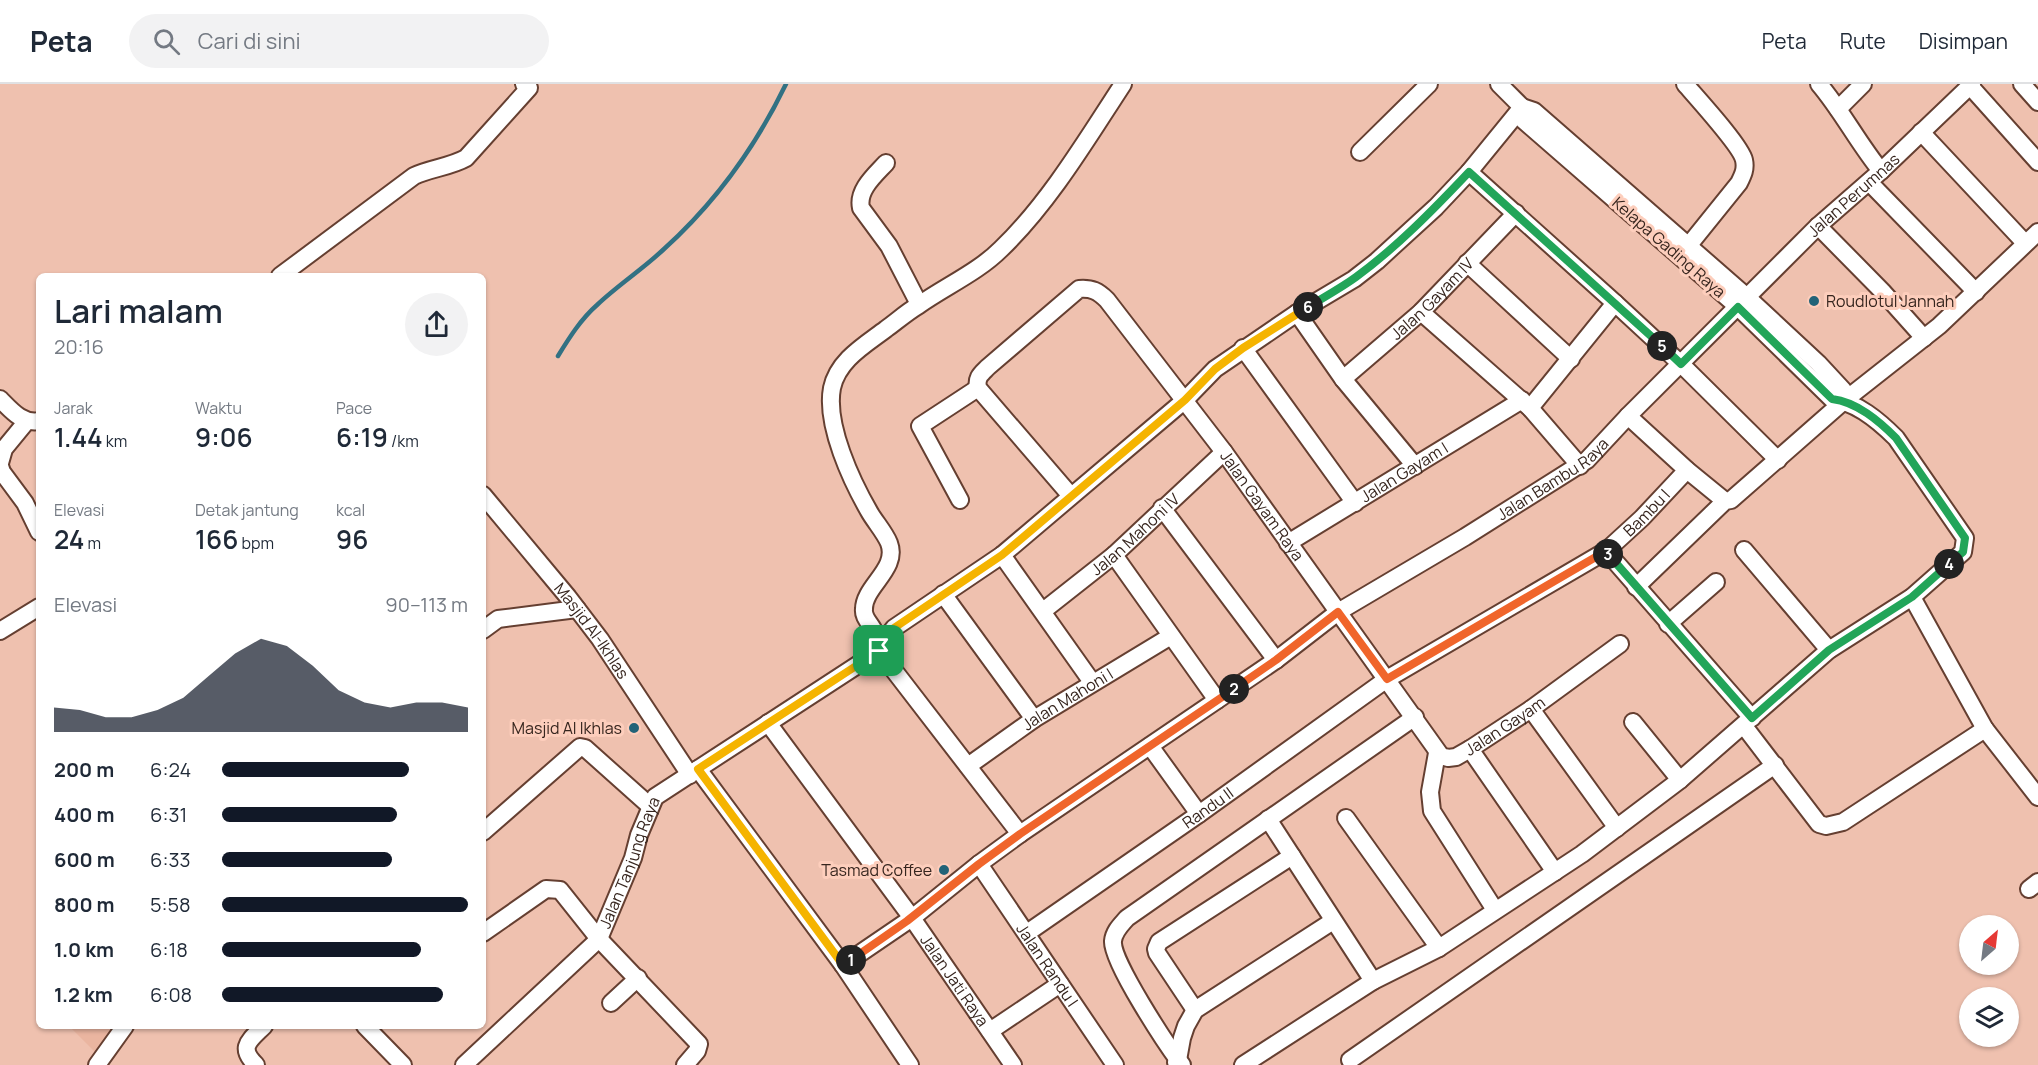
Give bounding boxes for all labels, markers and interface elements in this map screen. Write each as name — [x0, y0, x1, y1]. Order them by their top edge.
search box — [129, 14, 549, 68]
text: Peta — [30, 22, 93, 60]
icon: search — [150, 25, 183, 58]
text: Cari di sini — [198, 26, 301, 56]
text: Peta — [1762, 27, 1807, 55]
text: Rute — [1840, 27, 1886, 55]
text: Disimpan — [1919, 27, 2008, 55]
street label: Jalan Perumnas — [1802, 148, 1904, 242]
street label: Kelapa Gading Raya — [1608, 192, 1730, 302]
street label: Jalan Gayam IV — [1386, 253, 1479, 345]
text: Lari malam — [54, 288, 223, 333]
place label: Roudlotul Jannah — [1826, 290, 1954, 312]
pin: 6 — [1293, 292, 1323, 322]
button: share — [405, 293, 468, 356]
marker: Roudlotul Jannah — [1807, 294, 1821, 308]
text: 6 — [1303, 296, 1313, 318]
pin: 5 — [1647, 331, 1677, 361]
text: 20:16 — [54, 333, 104, 360]
text: 5 — [1657, 335, 1667, 357]
text: Jarak — [54, 397, 93, 419]
text: Waktu — [195, 397, 242, 419]
text: Pace — [336, 397, 372, 419]
text: 1.44 — [54, 419, 103, 455]
text: 9:06 — [195, 419, 253, 455]
text: 6:19 — [336, 419, 388, 455]
text: km — [103, 430, 127, 452]
text: /km — [388, 430, 419, 452]
street label: Jalan Bambu Raya — [1492, 433, 1613, 525]
street label: Jalan Gayam I — [1356, 437, 1452, 507]
street label: Jalan Gayam Raya — [1215, 446, 1309, 565]
street label: Bambu I — [1618, 484, 1675, 541]
street label: Jalan Mahoni IV — [1086, 488, 1185, 580]
text: Elevasi — [54, 499, 105, 521]
text: Detak jantung — [195, 499, 299, 521]
text: kcal — [336, 499, 365, 521]
text: 24 — [54, 521, 84, 557]
text: 166 — [195, 521, 238, 557]
text: 96 — [336, 521, 368, 557]
text: m — [84, 532, 101, 554]
text: bpm — [238, 532, 274, 554]
pin: 3 — [1593, 539, 1623, 569]
text: 3 — [1603, 543, 1613, 565]
pin: 4 — [1934, 549, 1964, 579]
text: 4 — [1944, 553, 1954, 575]
street label: Masjid Al-Ikhlas — [549, 578, 634, 683]
text: Elevasi — [54, 591, 117, 618]
text: 90–113 m — [385, 591, 468, 618]
pin — [853, 625, 904, 676]
icon: arrive — [862, 634, 895, 667]
street label: Jalan Mahoni I — [1017, 663, 1117, 735]
pin: 2 — [1219, 674, 1249, 704]
text: 2 — [1229, 678, 1239, 700]
street label: Jalan Gayam — [1461, 691, 1550, 761]
place label: Masjid Al Ikhlas — [512, 717, 622, 739]
marker: Masjid Al Ikhlas — [627, 721, 641, 735]
text: 200 m — [54, 756, 114, 783]
text: 6:24 — [150, 756, 191, 783]
street label: Randu II — [1178, 782, 1238, 833]
street label: Jalan Tanjung Raya — [594, 793, 665, 932]
text: 400 m — [54, 801, 114, 828]
text: 6:31 — [150, 801, 187, 828]
text: 600 m — [54, 846, 115, 873]
text: 6:33 — [150, 846, 191, 873]
place label: Tasmad Coffee — [821, 859, 932, 881]
marker: Tasmad Coffee — [937, 863, 951, 877]
text: 800 m — [54, 891, 115, 918]
text: 5:58 — [150, 891, 191, 918]
north arrow — [1959, 915, 2019, 975]
map controls — [1959, 915, 2019, 1047]
street label: Jalan Randu I — [1011, 919, 1083, 1011]
street label: Jalan Jati Raya — [915, 930, 994, 1031]
text: 1.0 km — [54, 936, 114, 963]
text: 6:18 — [150, 936, 188, 963]
pin: 1 — [836, 945, 866, 975]
text: 1 — [847, 949, 855, 971]
text: 1.2 km — [54, 981, 113, 1008]
text: 6:08 — [150, 981, 192, 1008]
button: layers — [1959, 987, 2019, 1047]

